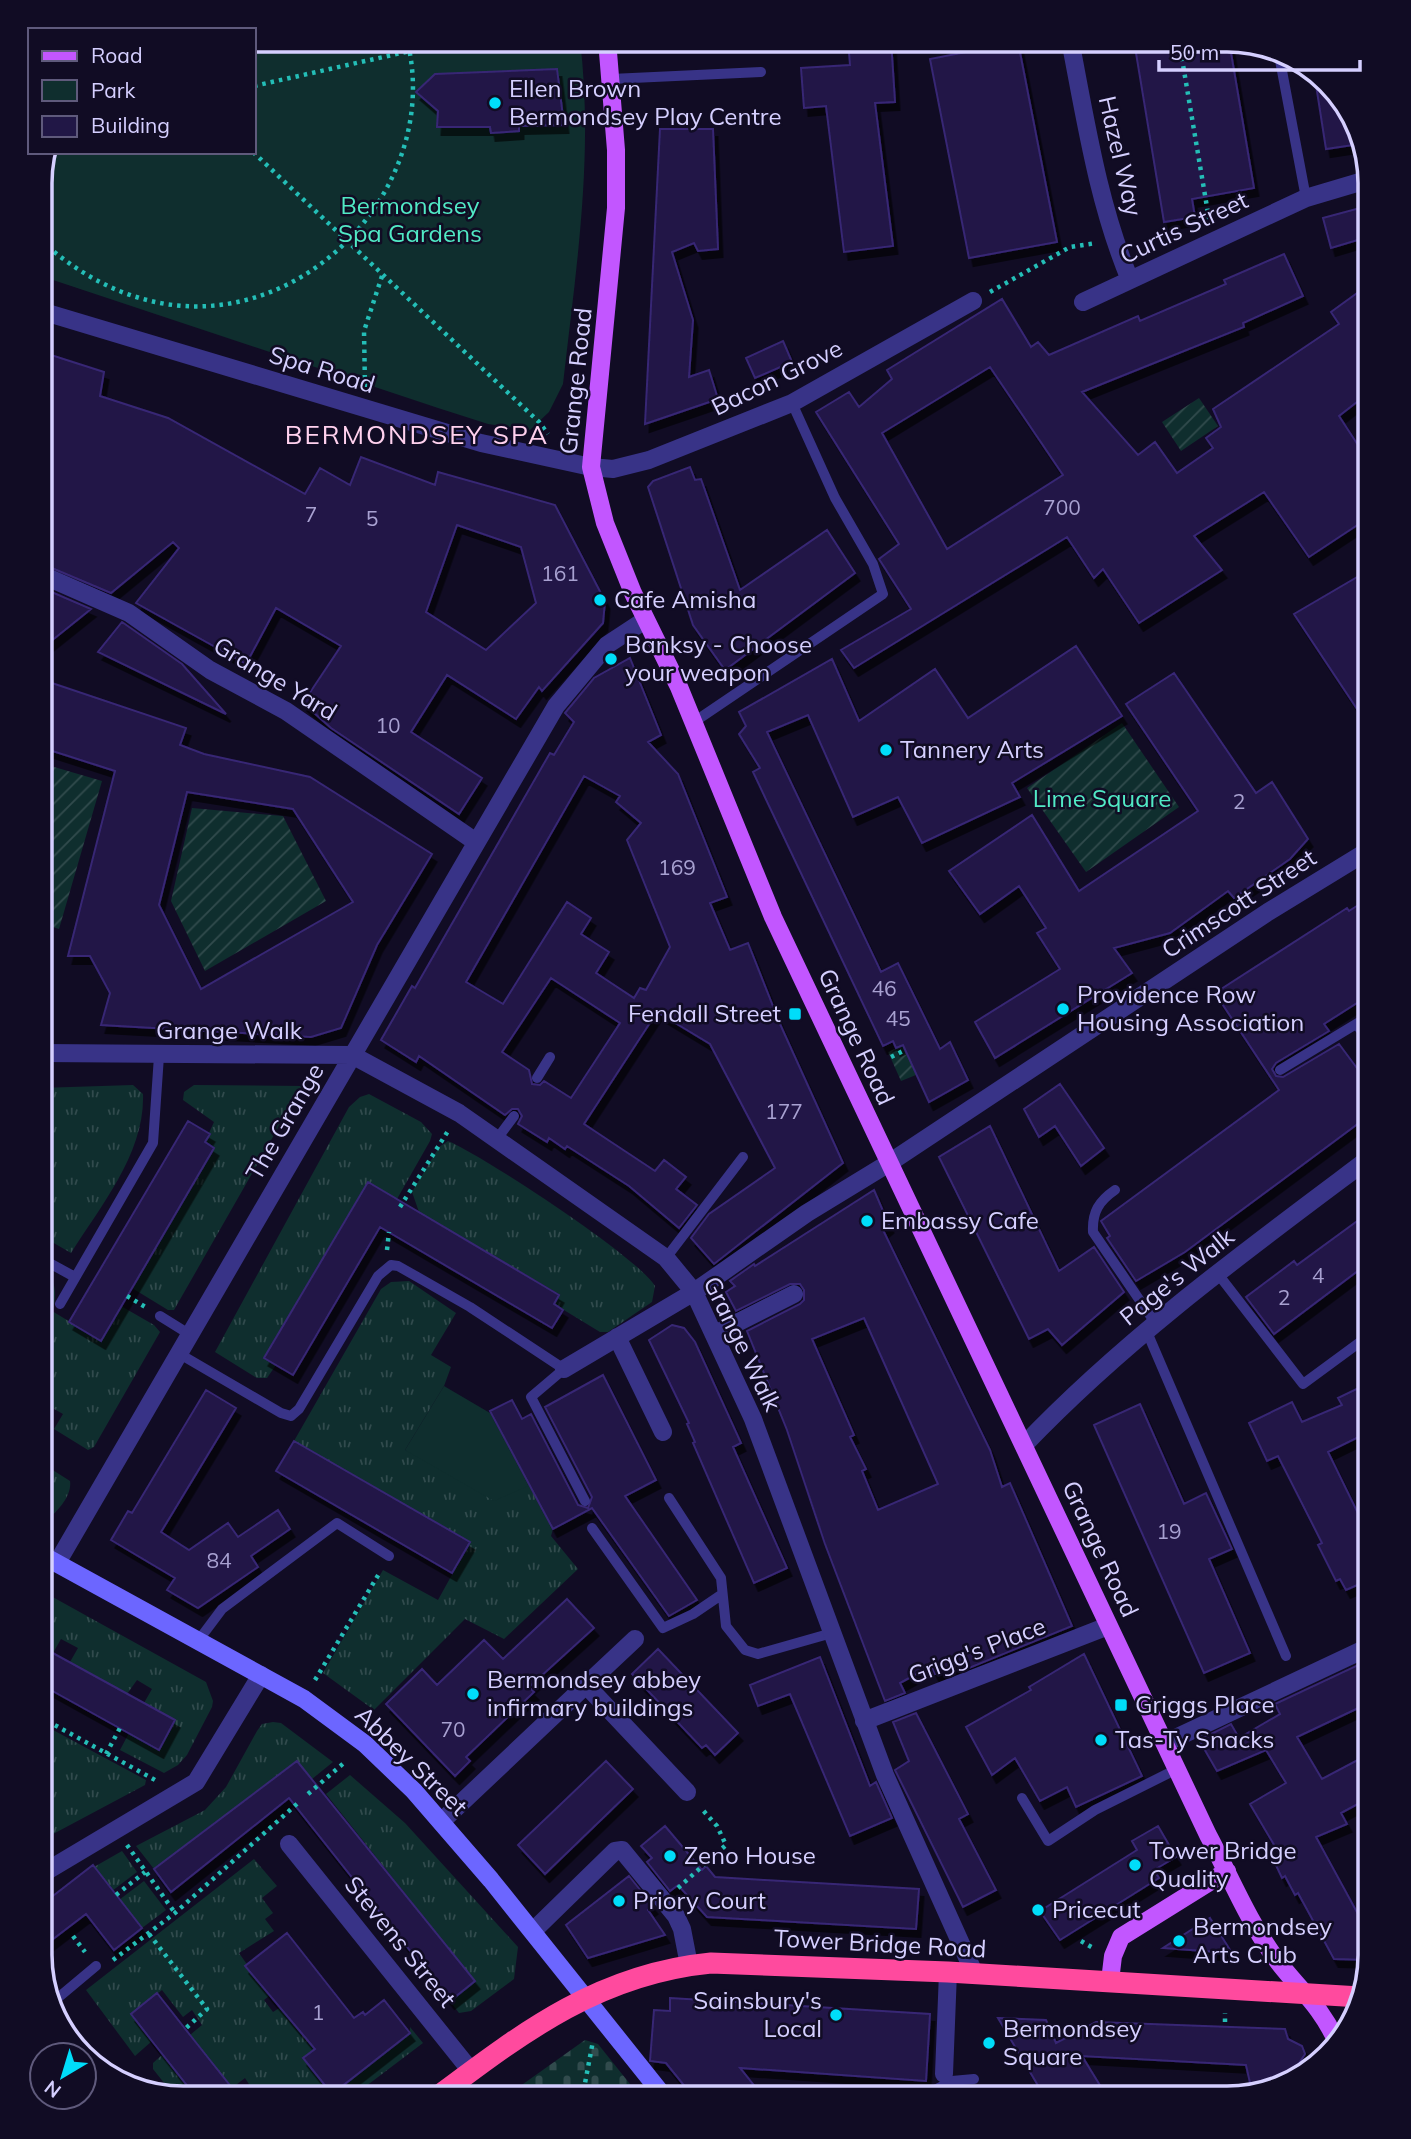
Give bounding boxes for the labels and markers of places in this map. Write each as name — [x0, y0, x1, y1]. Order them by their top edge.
place label: Ellen Brown Bermondsey Play Centre — [509, 73, 781, 131]
marker: Ellen Brown Bermondsey Play Centre — [487, 95, 503, 111]
place label: Cafe Amisha — [614, 584, 756, 614]
marker: Cafe Amisha — [592, 592, 608, 608]
place label: Banksy - Choose your weapon — [625, 629, 812, 687]
marker: Banksy - Choose your weapon — [603, 651, 619, 667]
place label: Tannery Arts — [900, 734, 1044, 764]
marker: Tannery Arts — [878, 742, 894, 758]
place label: Providence Row Housing Association — [1077, 979, 1304, 1037]
place label: Fendall Street — [628, 998, 781, 1028]
marker: Providence Row Housing Association — [1055, 1001, 1071, 1017]
marker: Fendall Street — [787, 1006, 803, 1022]
place label: Embassy Cafe — [881, 1205, 1039, 1235]
marker: Embassy Cafe — [859, 1213, 875, 1229]
place label: Bermondsey abbey infirmary buildings — [487, 1664, 701, 1722]
marker: Bermondsey abbey infirmary buildings — [465, 1686, 481, 1702]
place label: Griggs Place — [1135, 1689, 1275, 1719]
marker: Griggs Place — [1113, 1697, 1129, 1713]
place label: Tas-Ty Snacks — [1115, 1724, 1274, 1754]
marker: Tas-Ty Snacks — [1093, 1732, 1109, 1748]
place label: Tower Bridge Quality — [1149, 1835, 1297, 1893]
place label: Zeno House — [684, 1840, 816, 1870]
marker: Zeno House — [662, 1848, 678, 1864]
marker: Tower Bridge Quality — [1127, 1857, 1143, 1873]
place label: Priory Court — [633, 1885, 766, 1915]
marker: Priory Court — [611, 1893, 627, 1909]
place label: Pricecut — [1052, 1894, 1141, 1924]
marker: Pricecut — [1030, 1902, 1046, 1918]
place label: Bermondsey Arts Club — [1193, 1911, 1332, 1969]
marker: Bermondsey Arts Club — [1171, 1933, 1187, 1949]
place label: Sainsbury's Local — [693, 1985, 822, 2043]
marker: Sainsbury's Local — [828, 2007, 844, 2023]
place label: Bermondsey Square — [1003, 2013, 1142, 2071]
marker: Bermondsey Square — [981, 2035, 997, 2051]

